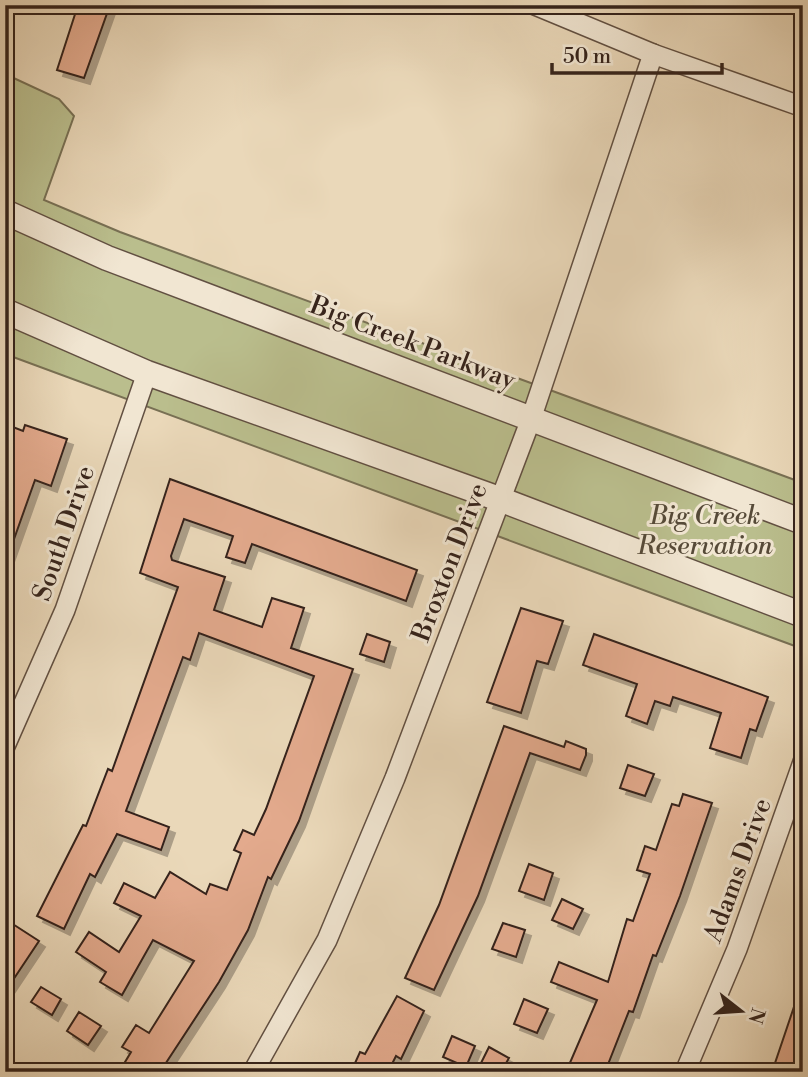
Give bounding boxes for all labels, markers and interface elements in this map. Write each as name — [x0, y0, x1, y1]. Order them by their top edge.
scale bar — [552, 32, 722, 76]
text: 50 m — [563, 44, 611, 70]
street label: Big Creek Parkway — [304, 289, 520, 397]
street label: South Drive — [26, 461, 102, 605]
street label: Broxton Drive — [405, 479, 495, 647]
park label: Big Creek Reservation — [636, 500, 773, 562]
street label: Adams Drive — [697, 794, 779, 948]
north arrow — [706, 976, 776, 1046]
text: N — [743, 1005, 770, 1026]

